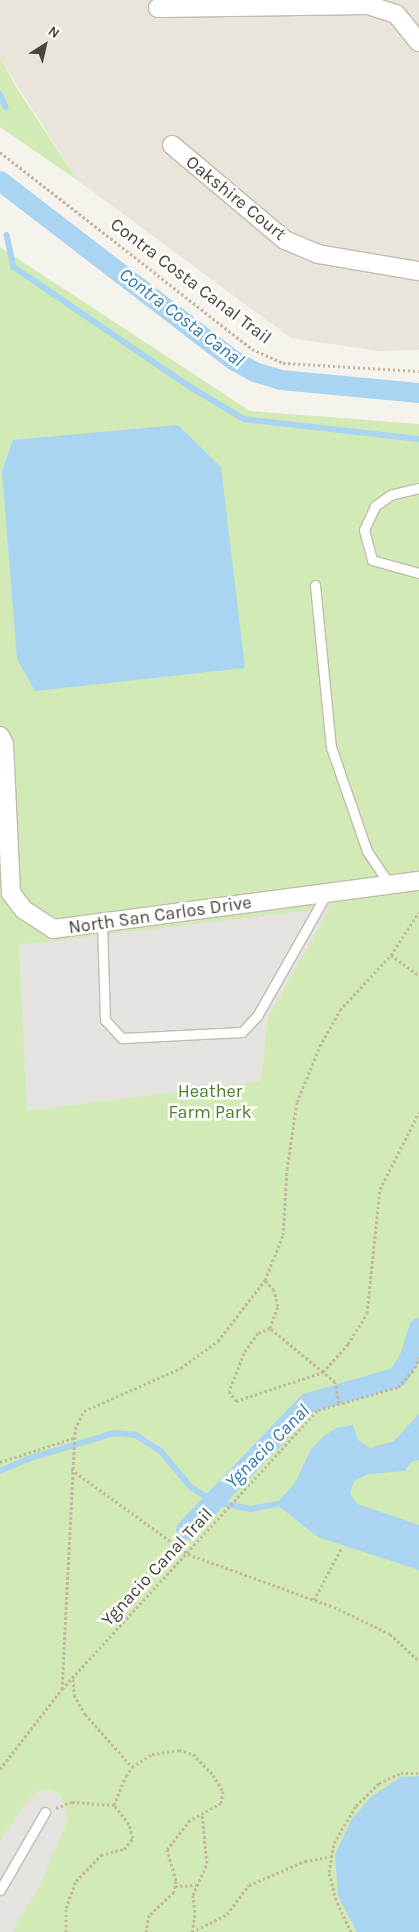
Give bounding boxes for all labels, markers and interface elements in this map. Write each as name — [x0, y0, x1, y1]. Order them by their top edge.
north arrow — [20, 20, 70, 70]
text: N — [45, 22, 63, 42]
street label: Oakshire Court — [182, 151, 290, 245]
street label: Contra Costa Canal Trail — [106, 213, 276, 349]
water label: Contra Costa Canal — [114, 264, 248, 372]
street label: North San Carlos Drive — [67, 891, 253, 939]
park label: Heather Farm Park — [168, 1081, 252, 1124]
water label: Ygnacio Canal — [221, 1400, 315, 1494]
street label: Ygnacio Canal Trail — [97, 1503, 217, 1631]

